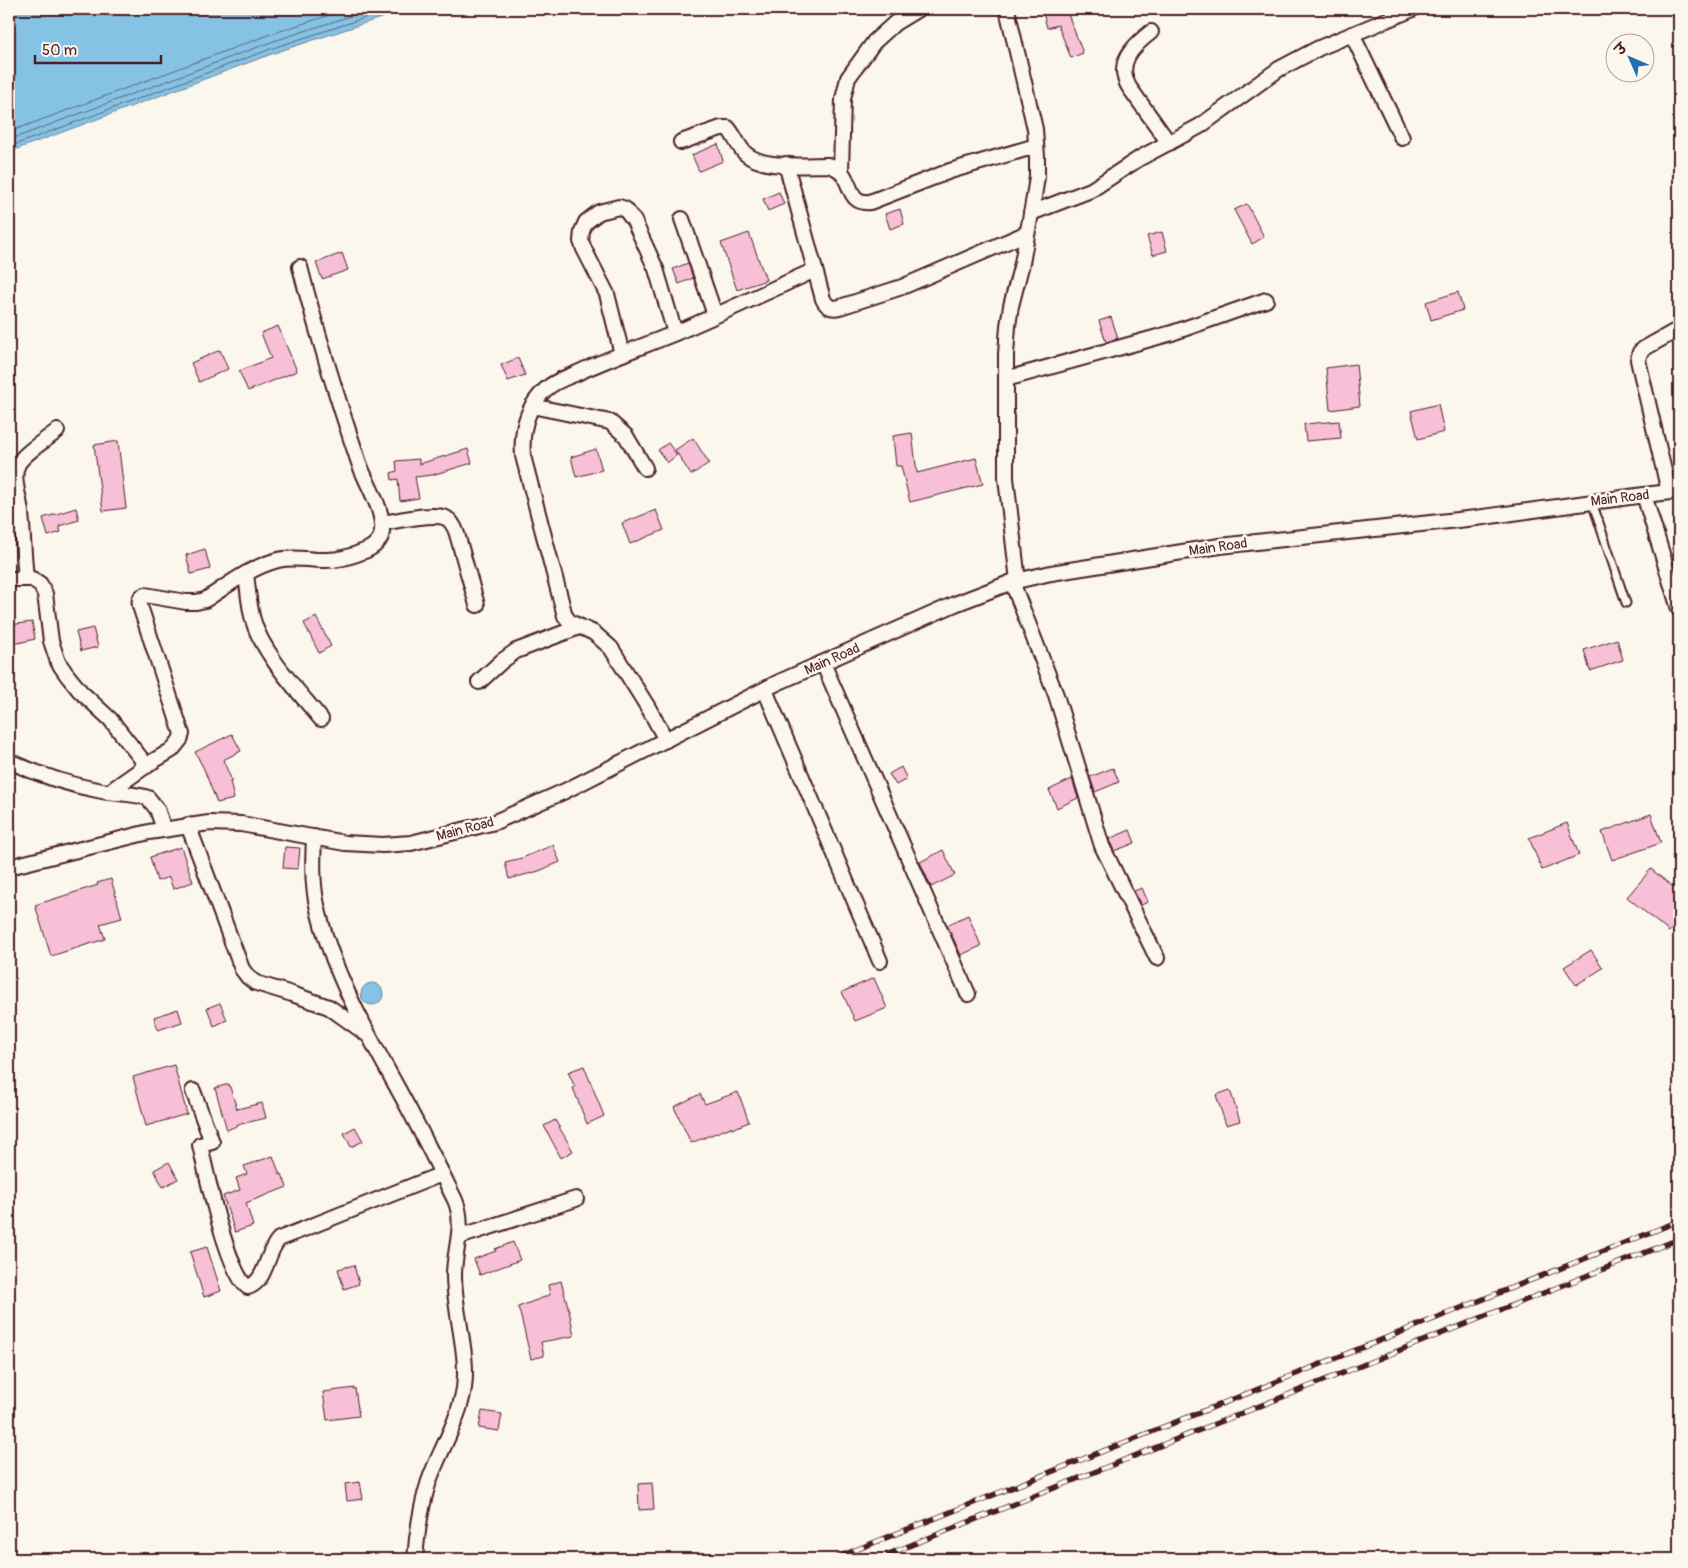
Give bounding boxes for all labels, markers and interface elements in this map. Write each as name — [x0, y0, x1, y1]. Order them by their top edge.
scale bar — [35, 32, 161, 64]
north arrow — [1606, 32, 1656, 82]
text: उ — [1610, 39, 1632, 60]
text: 50 m — [42, 41, 77, 60]
street label: Main Road — [1590, 486, 1650, 510]
street label: Main Road — [1188, 534, 1248, 560]
street label: Main Road — [802, 639, 862, 679]
street label: Main Road — [434, 813, 496, 845]

